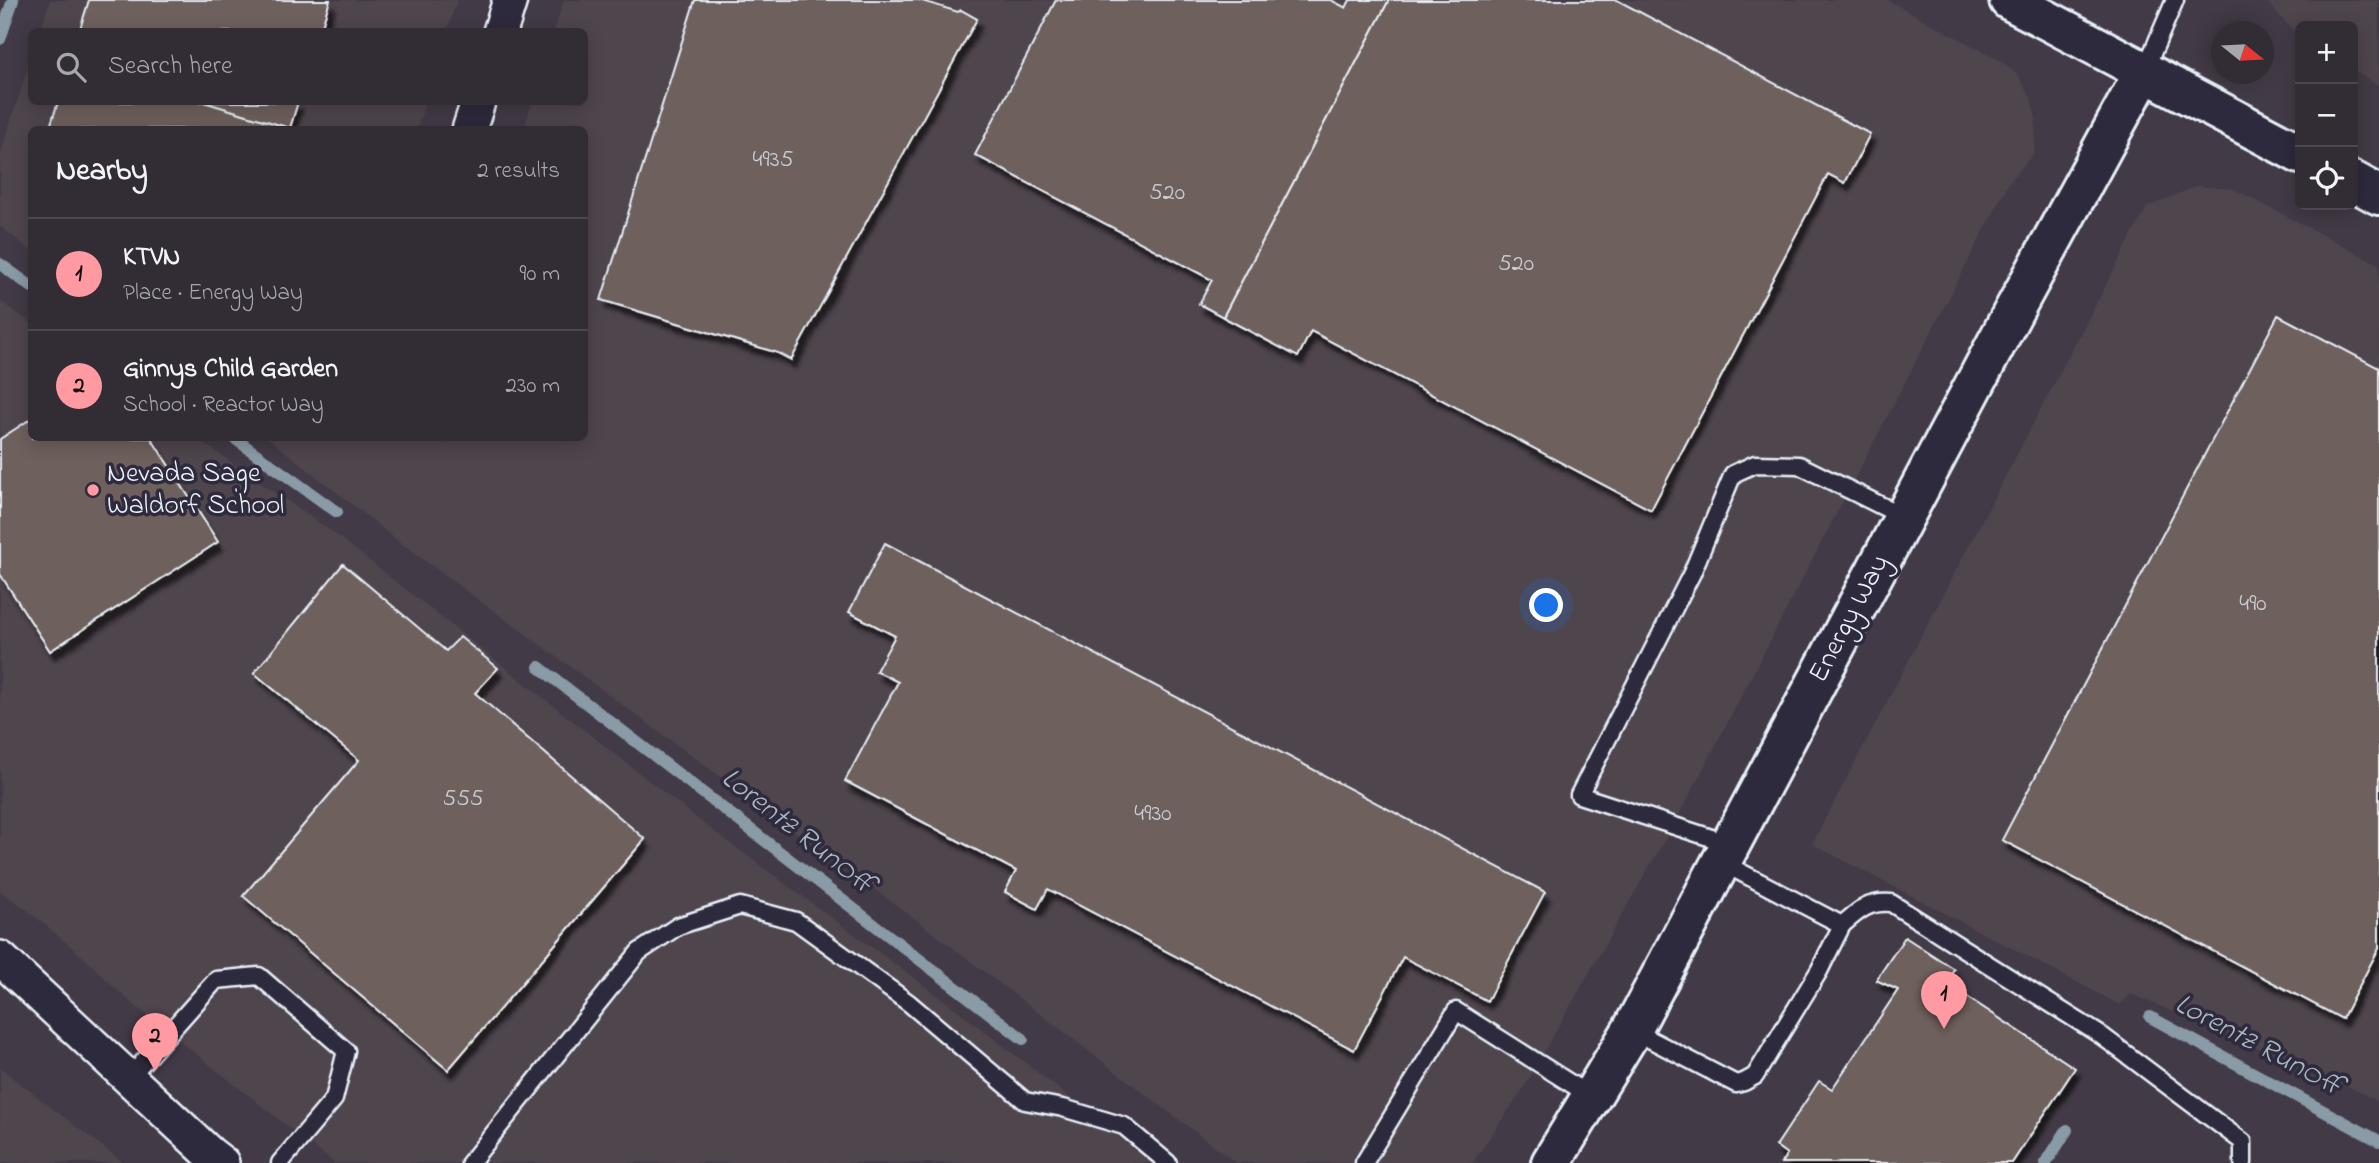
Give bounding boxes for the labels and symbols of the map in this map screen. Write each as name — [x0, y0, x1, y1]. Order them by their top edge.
north arrow — [2211, 21, 2274, 84]
house number: 4935 — [753, 143, 794, 178]
house number: 520 — [1149, 176, 1185, 211]
house number: 520 — [1498, 247, 1534, 282]
place label: Nevada Sage Waldorf School — [107, 454, 284, 527]
marker: Nevada Sage Waldorf School — [85, 482, 101, 498]
street label: Energy Way — [1799, 548, 1901, 690]
house number: 490 — [2239, 587, 2267, 622]
your location — [1529, 588, 1563, 622]
water label: Lorentz RunOff — [711, 758, 887, 909]
house number: 555 — [442, 782, 484, 817]
house number: 4930 — [1134, 797, 1172, 832]
pin: 1 — [1921, 971, 1967, 1029]
water label: Lorentz RunOff — [2166, 983, 2354, 1111]
pin: 2 — [132, 1013, 178, 1071]

